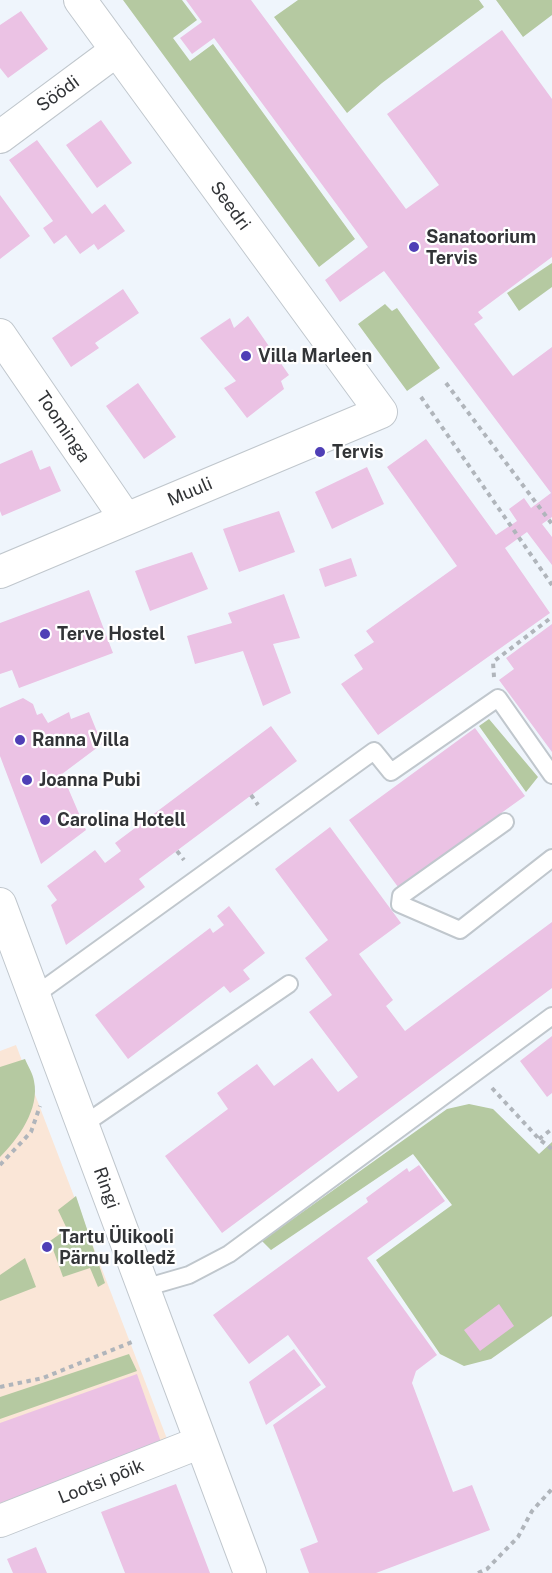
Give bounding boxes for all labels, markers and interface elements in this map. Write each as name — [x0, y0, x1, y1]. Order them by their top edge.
street label: Söödi — [32, 71, 84, 117]
street label: Seedri — [205, 177, 255, 235]
place label: Sanatoorium Tervis — [426, 226, 536, 268]
marker: Sanatoorium Tervis — [407, 240, 421, 254]
place label: Villa Marleen — [258, 345, 372, 367]
marker: Villa Marleen — [239, 349, 253, 363]
street label: Toominga — [31, 387, 95, 467]
place label: Tervis — [332, 441, 383, 463]
marker: Tervis — [313, 445, 327, 459]
street label: Muuli — [164, 473, 216, 511]
place label: Terve Hostel — [57, 623, 165, 645]
marker: Terve Hostel — [38, 627, 52, 641]
place label: Ranna Villa — [32, 729, 129, 751]
marker: Ranna Villa — [13, 733, 27, 747]
place label: Joanna Pubi — [39, 769, 141, 791]
marker: Joanna Pubi — [20, 773, 34, 787]
place label: Carolina Hotell — [57, 809, 186, 831]
marker: Carolina Hotell — [38, 813, 52, 827]
street label: Ringi — [89, 1164, 123, 1212]
place label: Tartu Ülikooli Pärnu kolledž — [59, 1226, 175, 1268]
marker: Tartu Ülikooli Pärnu kolledž — [40, 1240, 54, 1254]
street label: Lootsi põik — [55, 1455, 147, 1509]

